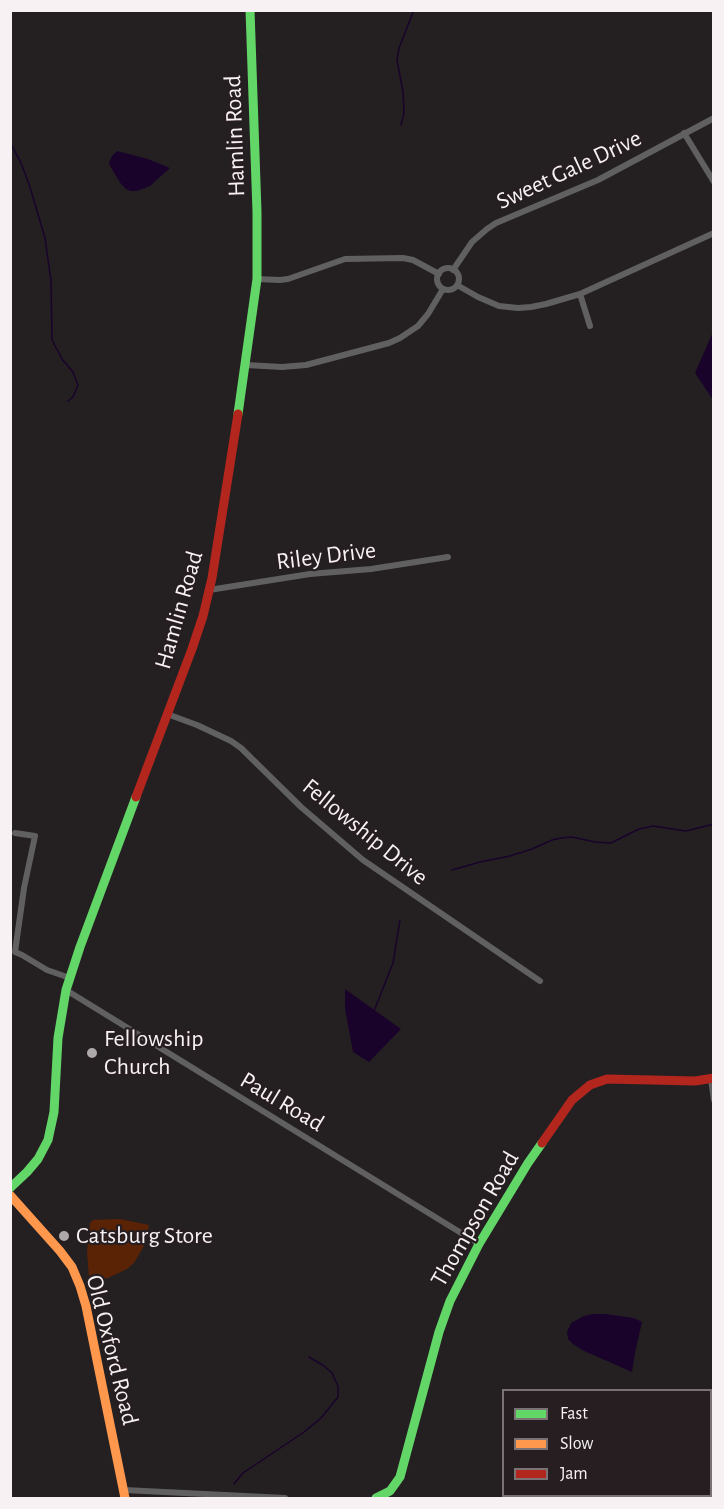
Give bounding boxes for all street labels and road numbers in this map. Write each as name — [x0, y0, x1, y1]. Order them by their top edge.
street label: Hamlin Road — [218, 75, 252, 197]
street label: Sweet Gale Drive — [492, 124, 646, 216]
street label: Riley Drive — [274, 536, 378, 576]
street label: Hamlin Road — [148, 547, 210, 673]
street label: Fellowship Drive — [296, 773, 434, 891]
street label: Paul Road — [235, 1066, 329, 1138]
street label: Thompson Road — [425, 1146, 525, 1292]
street label: Old Oxford Road — [79, 1272, 145, 1428]

